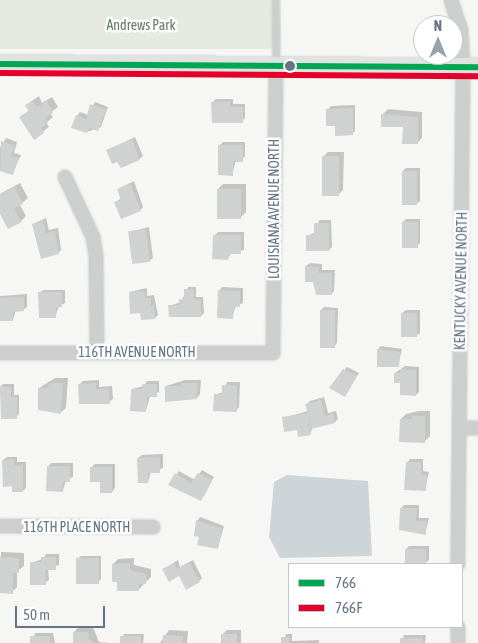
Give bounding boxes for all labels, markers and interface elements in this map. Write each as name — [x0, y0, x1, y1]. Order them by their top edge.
north arrow — [413, 15, 463, 65]
park label: Andrews Park — [106, 17, 176, 33]
text: N — [434, 18, 442, 34]
unlabelled marker — [285, 61, 295, 71]
street label: LOUISIANA AVENUE NORTH — [266, 139, 282, 279]
street label: KENTUCKY AVENUE NORTH — [451, 212, 471, 350]
street label: 116TH AVENUE NORTH — [78, 344, 196, 360]
street label: 116TH PLACE NORTH — [24, 519, 130, 535]
legend — [288, 563, 463, 628]
text: 766 — [335, 574, 356, 591]
scale bar — [18, 596, 108, 628]
text: 766F — [335, 599, 362, 616]
text: 50 m — [23, 606, 50, 623]

